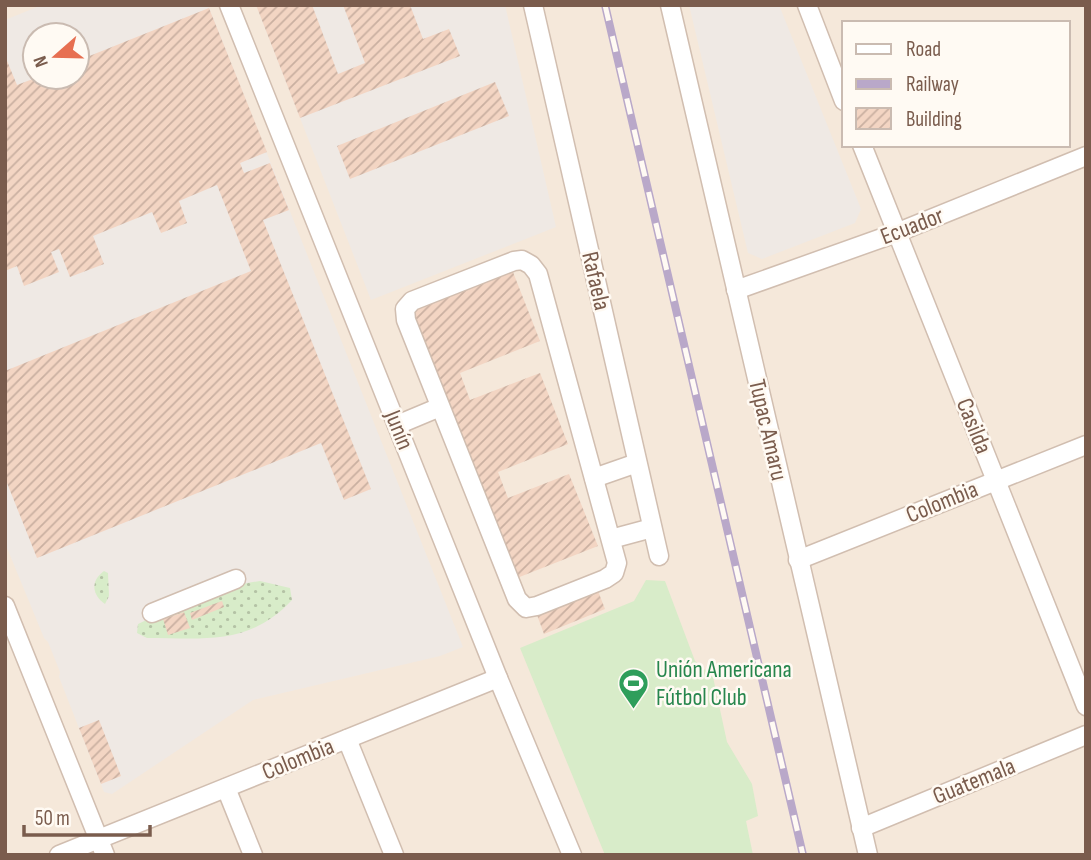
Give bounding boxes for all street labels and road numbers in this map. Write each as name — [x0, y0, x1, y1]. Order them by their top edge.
street label: Ecuador — [876, 201, 948, 251]
street label: Rafaela — [575, 249, 617, 313]
street label: Tupac Amaru — [742, 377, 794, 483]
street label: Casilda — [950, 394, 998, 458]
street label: Junín — [378, 405, 420, 454]
street label: Colombia — [902, 475, 982, 529]
street label: Colombia — [258, 732, 338, 786]
street label: Guatemala — [928, 751, 1020, 811]

